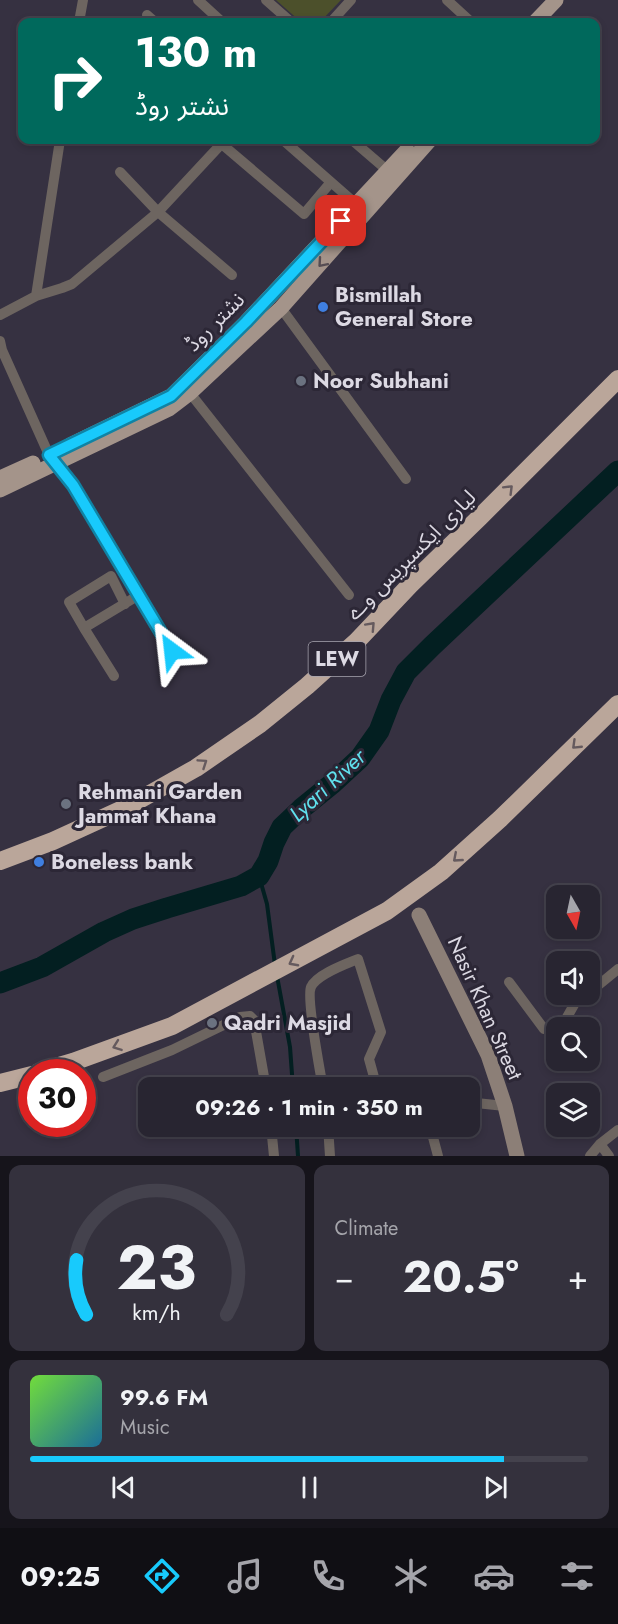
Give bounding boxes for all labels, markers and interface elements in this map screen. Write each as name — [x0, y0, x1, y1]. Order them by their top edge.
text: 130 m — [135, 22, 257, 83]
icon: right — [36, 42, 114, 120]
text: نشتر روڈ — [135, 86, 229, 125]
pin — [315, 195, 366, 246]
icon: arrive — [324, 204, 357, 237]
one-way arrow — [318, 256, 329, 267]
place label: Bismillah General Store — [335, 280, 473, 334]
street label: نشتر روڈ — [179, 286, 251, 358]
marker: Bismillah General Store — [316, 300, 330, 314]
place label: Noor Subhani — [313, 366, 449, 396]
marker: Noor Subhani — [294, 374, 308, 388]
street label: لیاری ایکسپریس وے — [339, 483, 483, 627]
one-way arrow — [501, 485, 512, 496]
position arrow — [140, 619, 204, 683]
one-way arrow — [363, 623, 374, 634]
road number: LEW — [308, 642, 366, 676]
one-way arrow — [573, 738, 583, 749]
water label: Lyari River — [282, 740, 374, 829]
one-way arrow — [197, 759, 208, 770]
place label: Rehmani Garden Jammat Khana — [74, 777, 242, 831]
marker: Rehmani Garden Jammat Khana — [59, 797, 73, 811]
place label: Boneless bank — [51, 847, 193, 877]
one-way arrow — [453, 851, 463, 862]
marker: Boneless bank — [32, 855, 46, 869]
north arrow — [546, 885, 600, 939]
map controls — [546, 885, 600, 1137]
street label: Nasir Khan Street — [440, 931, 530, 1085]
button: sound — [546, 951, 600, 1005]
one-way arrow — [288, 955, 299, 966]
place label: Qadri Masjid — [224, 1008, 351, 1038]
marker: Qadri Masjid — [205, 1016, 219, 1030]
button: search — [546, 1017, 600, 1071]
one-way arrow — [112, 1039, 123, 1051]
speed limit sign: 30 — [18, 1059, 96, 1137]
button: layers — [546, 1083, 600, 1137]
text: 09:26 · 1 min · 350 m — [195, 1091, 423, 1123]
text: Climate — [335, 1214, 398, 1243]
text: 23 — [117, 1222, 197, 1312]
text: 20.5° — [403, 1244, 519, 1309]
text: − — [335, 1254, 354, 1301]
text: + — [568, 1254, 588, 1301]
text: km/h — [133, 1297, 181, 1328]
text: 99.6 FM — [120, 1381, 208, 1413]
text: Music — [120, 1413, 170, 1442]
icon: previous — [107, 1471, 140, 1504]
icon: pause — [293, 1471, 326, 1504]
icon: next — [479, 1471, 512, 1504]
icon: directions — [141, 1555, 183, 1597]
icon: music — [224, 1555, 266, 1597]
icon: phone — [307, 1555, 349, 1597]
icon: climate — [390, 1555, 432, 1597]
icon: car — [473, 1555, 515, 1597]
icon: filters — [556, 1555, 598, 1597]
text: 09:25 — [20, 1557, 100, 1596]

